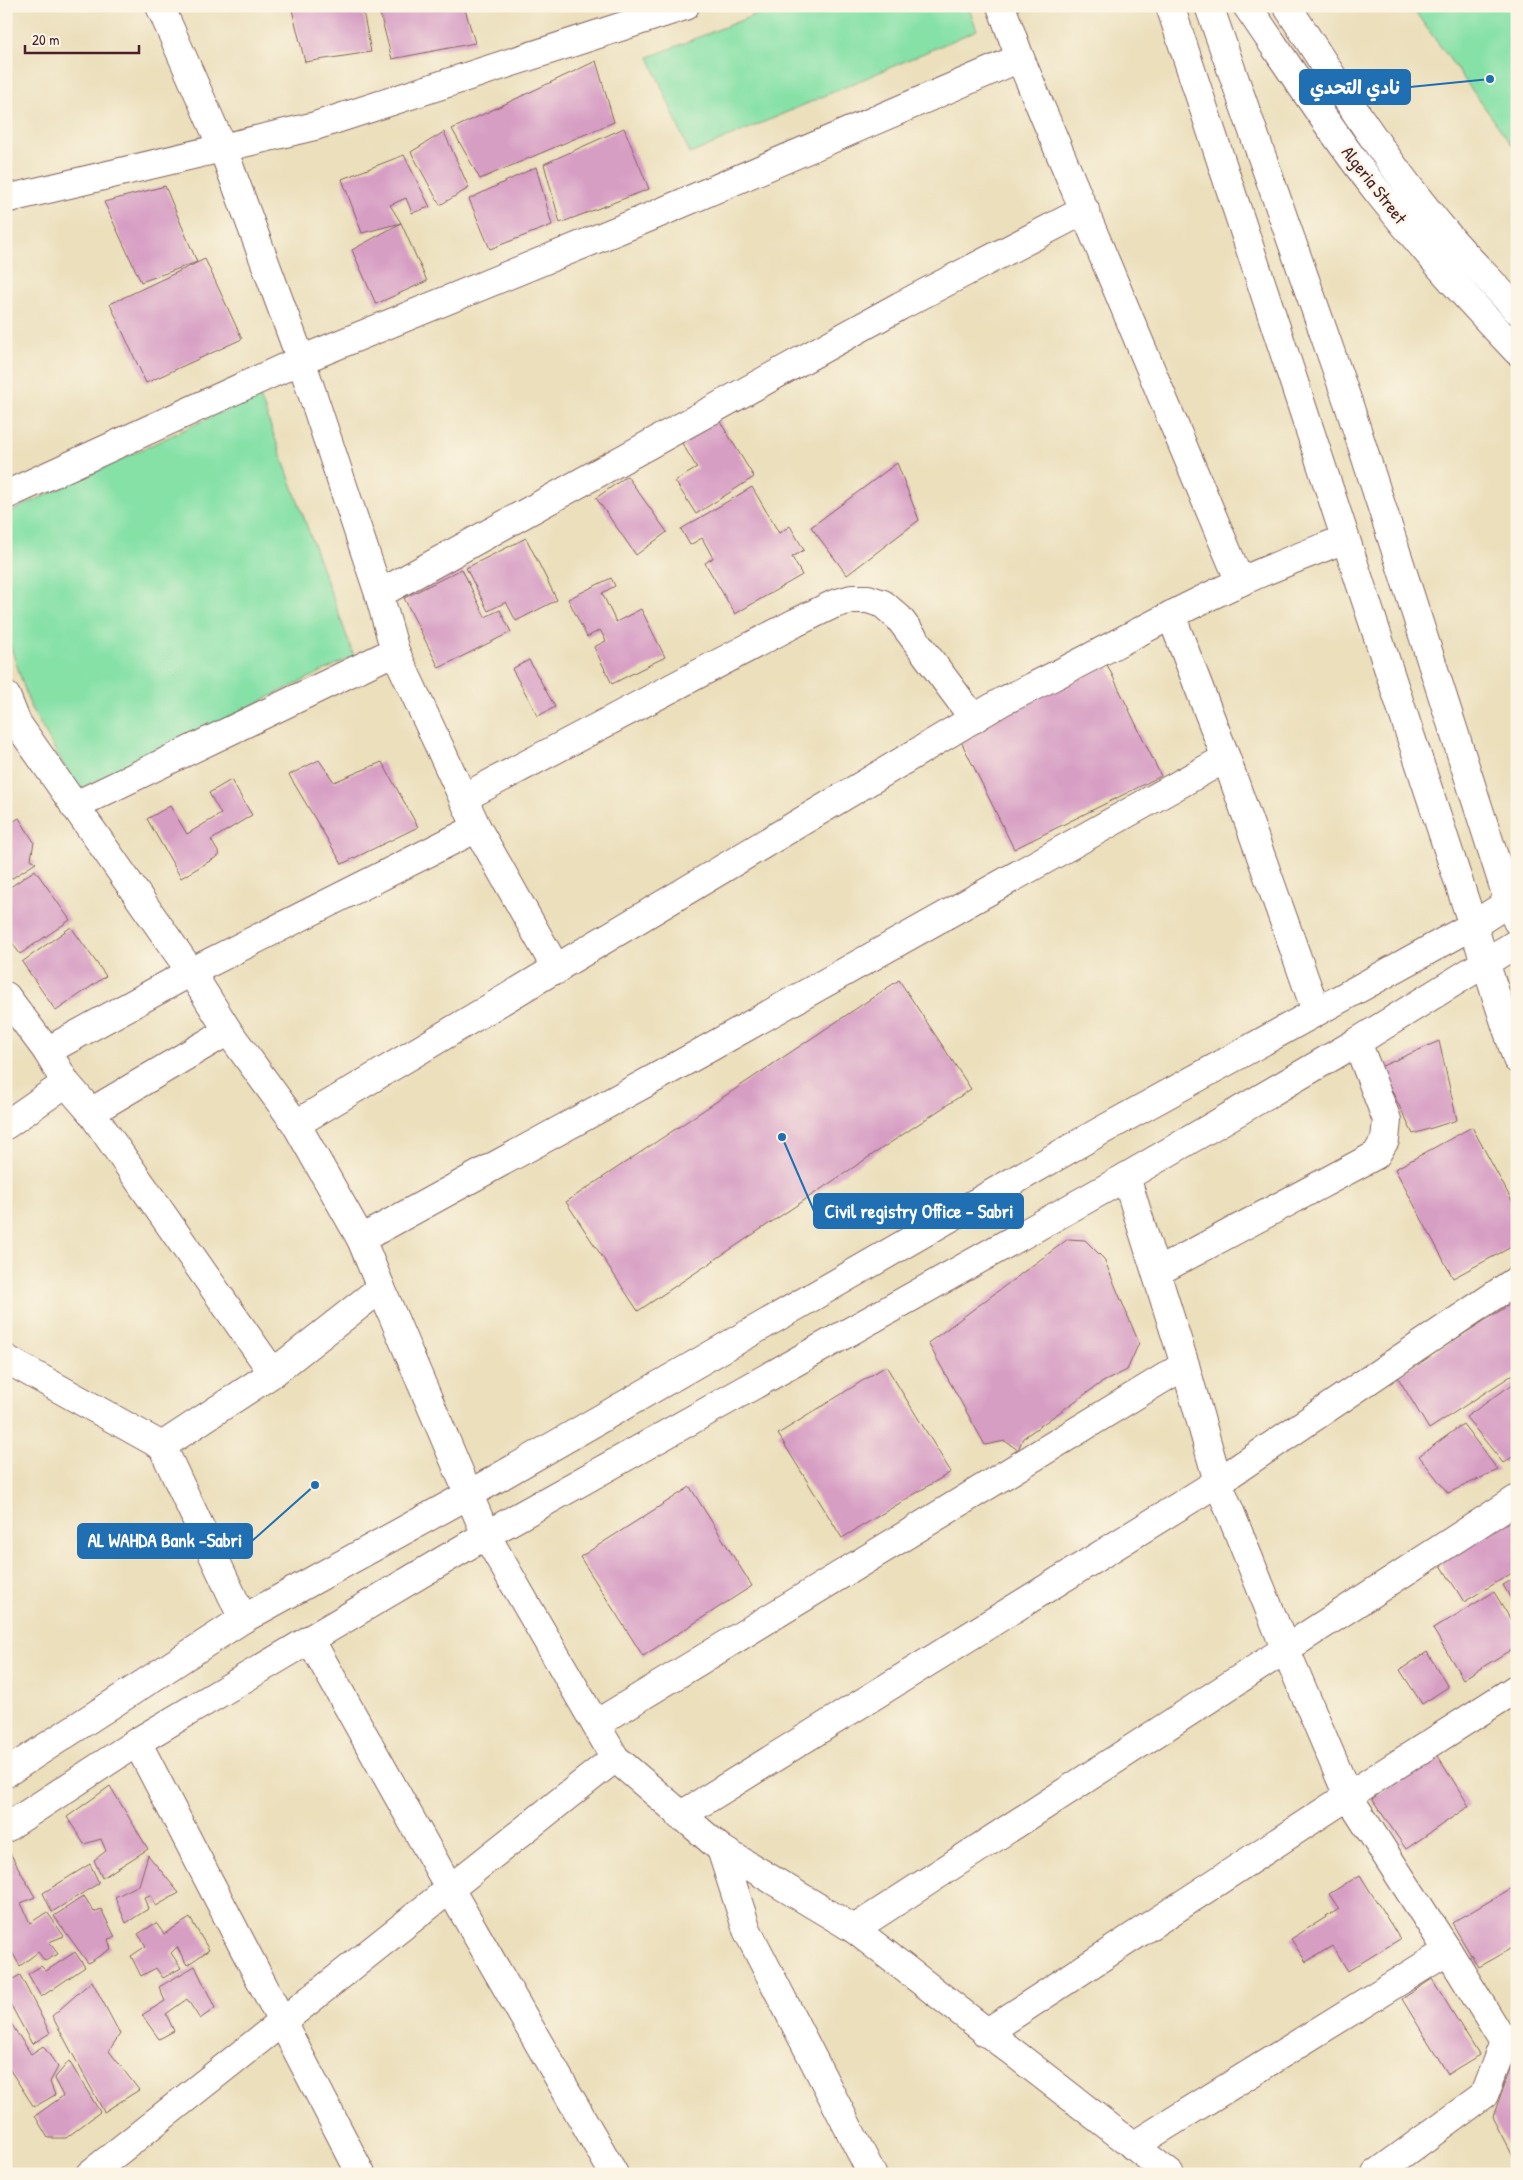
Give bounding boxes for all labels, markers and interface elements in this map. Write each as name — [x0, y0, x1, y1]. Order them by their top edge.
scale bar — [25, 22, 139, 54]
text: 20 m — [32, 29, 59, 50]
callout: نادي التحدي — [1300, 70, 1410, 104]
text: نادي التحدي — [1310, 74, 1400, 102]
street label: Algeria Street — [1336, 140, 1413, 230]
callout: Civil registry Office - Sabri — [814, 1194, 1023, 1228]
text: Civil registry Office - Sabri — [825, 1198, 1013, 1225]
callout: AL WAHDA Bank -Sabri — [78, 1524, 252, 1558]
text: AL WAHDA Bank -Sabri — [88, 1527, 242, 1553]

